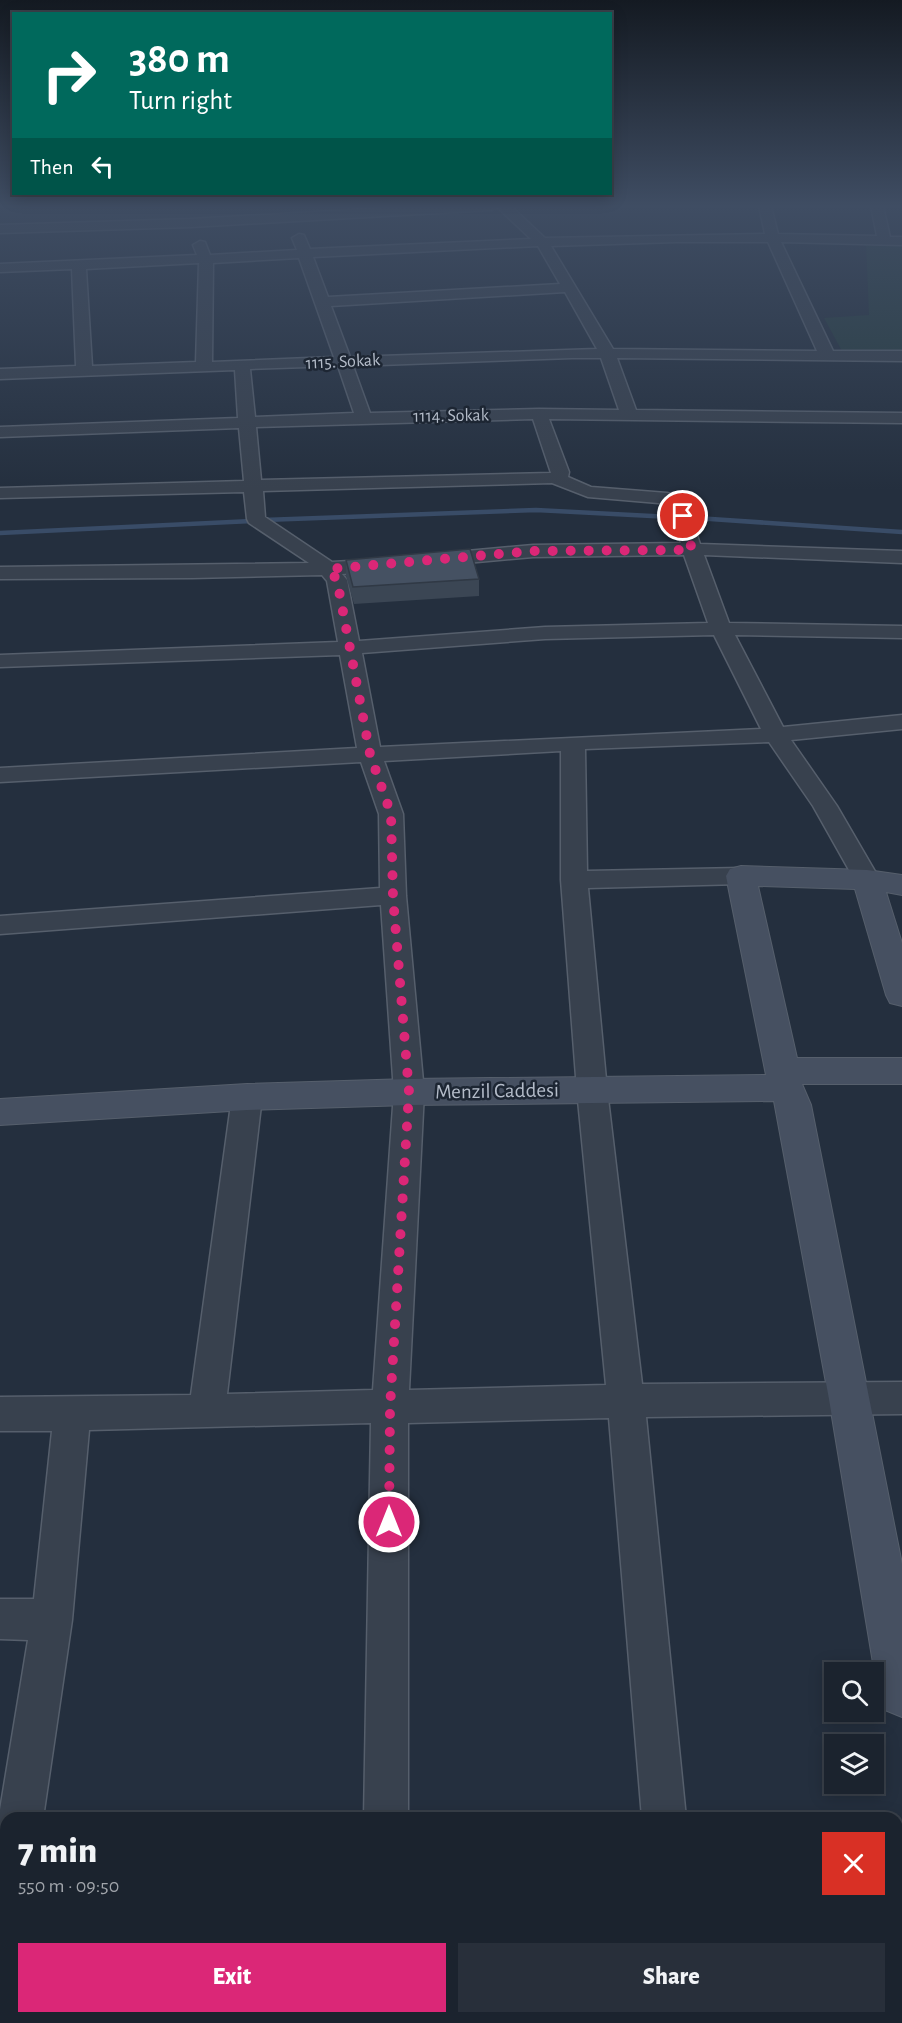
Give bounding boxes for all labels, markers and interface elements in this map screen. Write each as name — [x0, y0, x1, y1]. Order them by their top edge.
icon: right — [30, 36, 108, 114]
text: 380 m — [129, 38, 230, 80]
text: Turn right — [129, 87, 232, 114]
icon: left — [86, 150, 119, 183]
text: Then — [30, 156, 74, 178]
street label: 1115. Sokak — [305, 351, 381, 373]
street label: 1114. Sokak — [413, 406, 490, 426]
pin — [657, 490, 708, 541]
icon: arrive — [666, 499, 699, 532]
street label: Menzil Caddesi — [435, 1079, 559, 1103]
position arrow — [357, 1490, 421, 1554]
map controls — [824, 1662, 884, 1794]
button: search — [824, 1662, 884, 1722]
button: layers — [824, 1734, 884, 1794]
button: close — [822, 1832, 885, 1895]
text: 7 min — [18, 1833, 97, 1869]
text: 550 m · 09:50 — [18, 1876, 119, 1896]
button: Exit — [18, 1943, 446, 2012]
button: Share — [458, 1943, 885, 2012]

